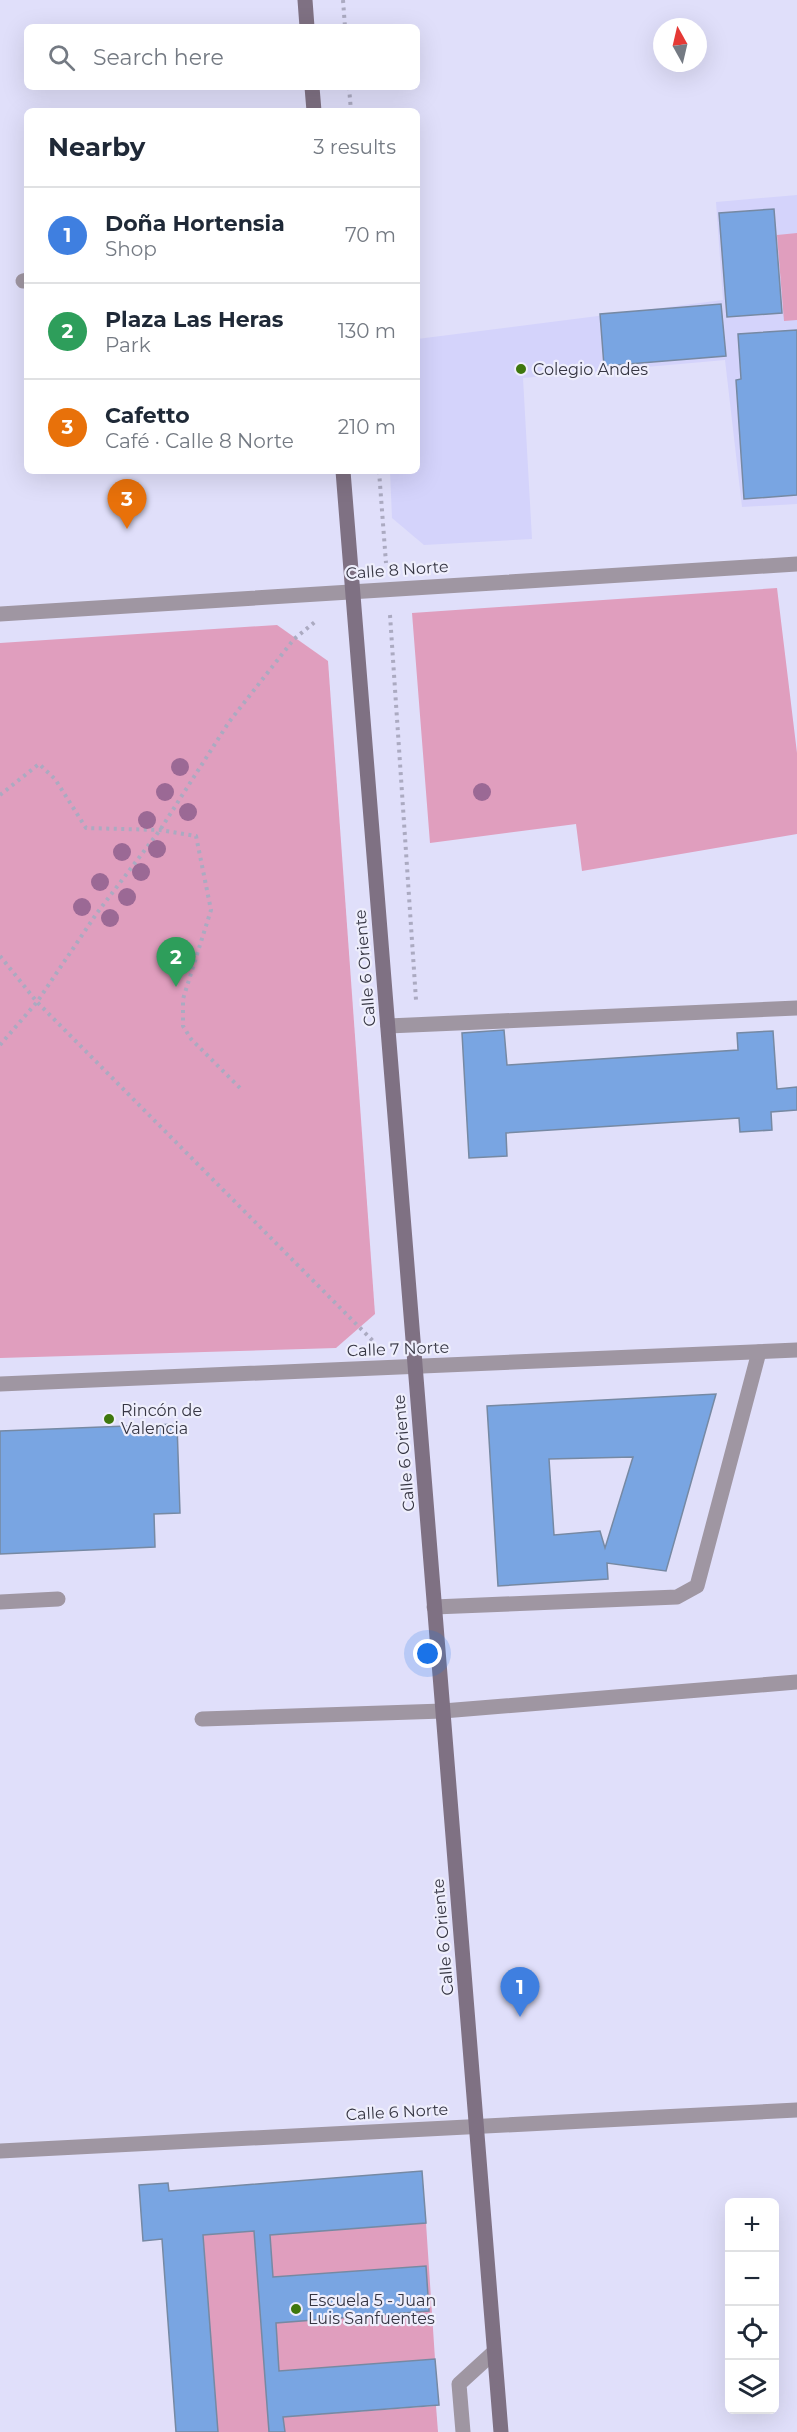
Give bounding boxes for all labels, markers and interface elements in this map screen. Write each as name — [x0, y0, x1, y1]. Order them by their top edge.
north arrow — [653, 18, 707, 72]
search box — [24, 24, 420, 90]
icon: search — [45, 41, 78, 74]
text: Search here — [93, 44, 224, 71]
text: Nearby — [48, 131, 145, 163]
text: 3 results — [313, 135, 396, 159]
text: Doña Hortensia — [105, 210, 285, 237]
text: 1 — [64, 223, 71, 247]
text: 70 m — [345, 223, 396, 247]
text: Shop — [105, 237, 157, 261]
text: Plaza Las Heras — [105, 306, 283, 333]
text: 2 — [62, 319, 73, 343]
text: 130 m — [338, 319, 396, 343]
text: Park — [105, 333, 151, 357]
place label: Colegio Andes — [533, 360, 648, 379]
marker: Colegio Andes — [514, 362, 528, 376]
text: Cafetto — [105, 402, 190, 429]
text: 3 — [62, 415, 73, 439]
text: 210 m — [338, 415, 396, 439]
text: Café · Calle 8 Norte — [105, 429, 294, 453]
pin: 3 — [108, 480, 146, 529]
street label: Calle 8 Norte — [345, 557, 449, 583]
street label: Calle 6 Oriente — [350, 909, 380, 1027]
pin: 2 — [156, 938, 195, 987]
street label: Calle 7 Norte — [347, 1338, 449, 1360]
street label: Calle 6 Oriente — [389, 1394, 419, 1512]
place label: Rincón de Valencia — [121, 1401, 202, 1438]
marker: Rincón de Valencia — [102, 1412, 116, 1426]
your location — [413, 1639, 442, 1668]
street label: Calle 6 Oriente — [428, 1878, 458, 1996]
pin: 1 — [500, 1968, 540, 2017]
street label: Calle 6 Norte — [345, 2100, 449, 2124]
map controls — [725, 2198, 779, 2414]
button: + — [725, 2198, 779, 2252]
button: − — [725, 2252, 779, 2306]
place label: Escuela 5 - Juan Luis Sanfuentes — [308, 2291, 436, 2328]
marker: Escuela 5 - Juan Luis Sanfuentes — [289, 2302, 303, 2316]
button: locate — [725, 2306, 779, 2360]
button: layers — [725, 2360, 779, 2414]

